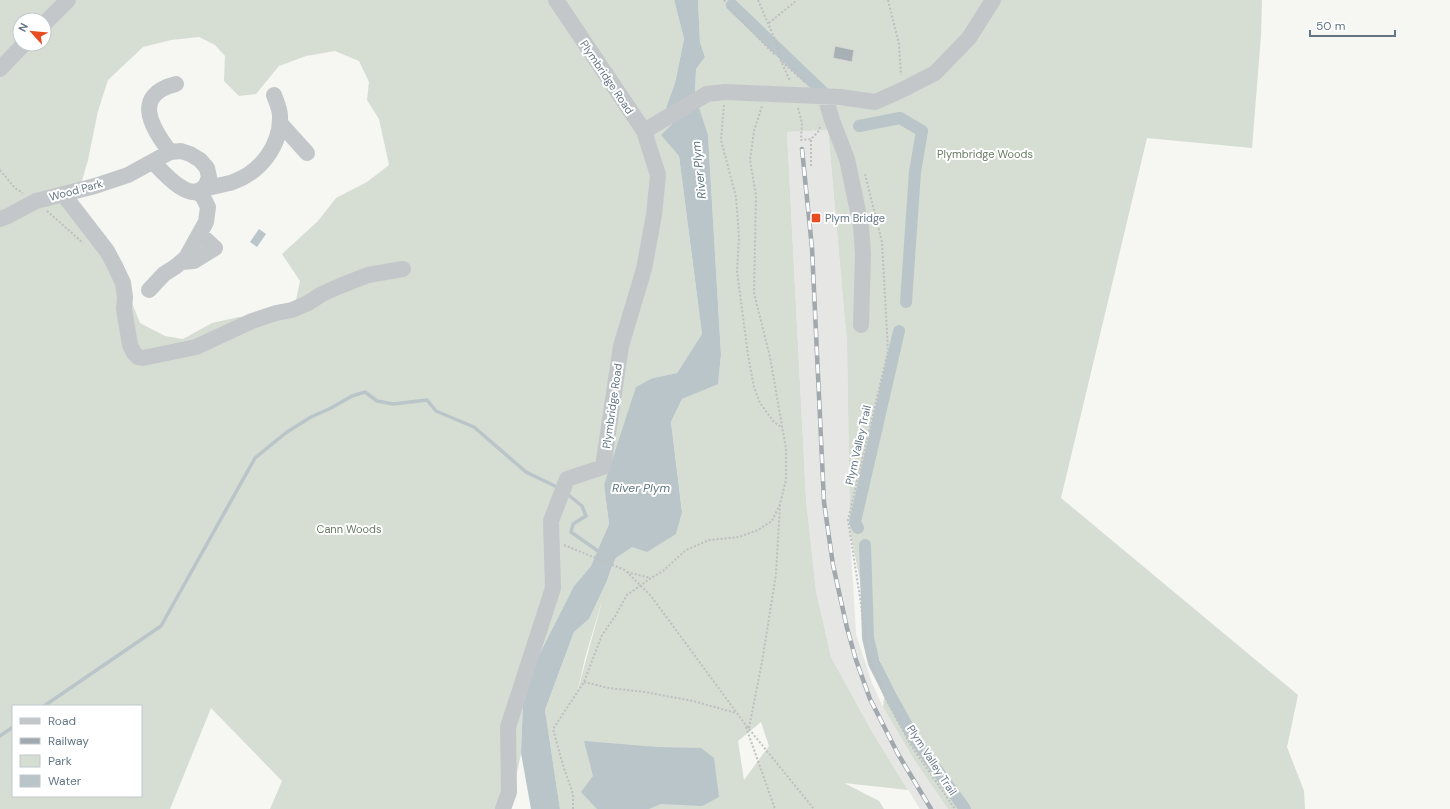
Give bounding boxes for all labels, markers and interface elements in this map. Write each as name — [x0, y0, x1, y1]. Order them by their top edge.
north arrow — [12, 12, 52, 52]
scale bar — [1310, 12, 1395, 38]
text: 50 m — [1316, 18, 1345, 34]
text: N — [15, 21, 31, 34]
street label: Plymbridge Road — [577, 37, 637, 117]
water label: River Plym — [688, 140, 710, 200]
park label: Plymbridge Woods — [937, 147, 1033, 161]
street label: Wood Park — [48, 176, 105, 204]
place label: Plym Bridge — [825, 211, 885, 225]
marker: Plym Bridge — [810, 212, 822, 224]
street label: Plymbridge Road — [599, 362, 625, 450]
street label: Plym Valley Trail — [842, 404, 874, 486]
water label: River Plym — [612, 480, 670, 496]
park label: Cann Woods — [317, 522, 381, 536]
legend — [12, 705, 142, 797]
text: Road — [48, 713, 76, 729]
street label: Plym Valley Trail — [904, 722, 960, 798]
text: Railway — [48, 733, 89, 749]
text: Park — [48, 753, 72, 769]
text: Water — [48, 773, 82, 789]

